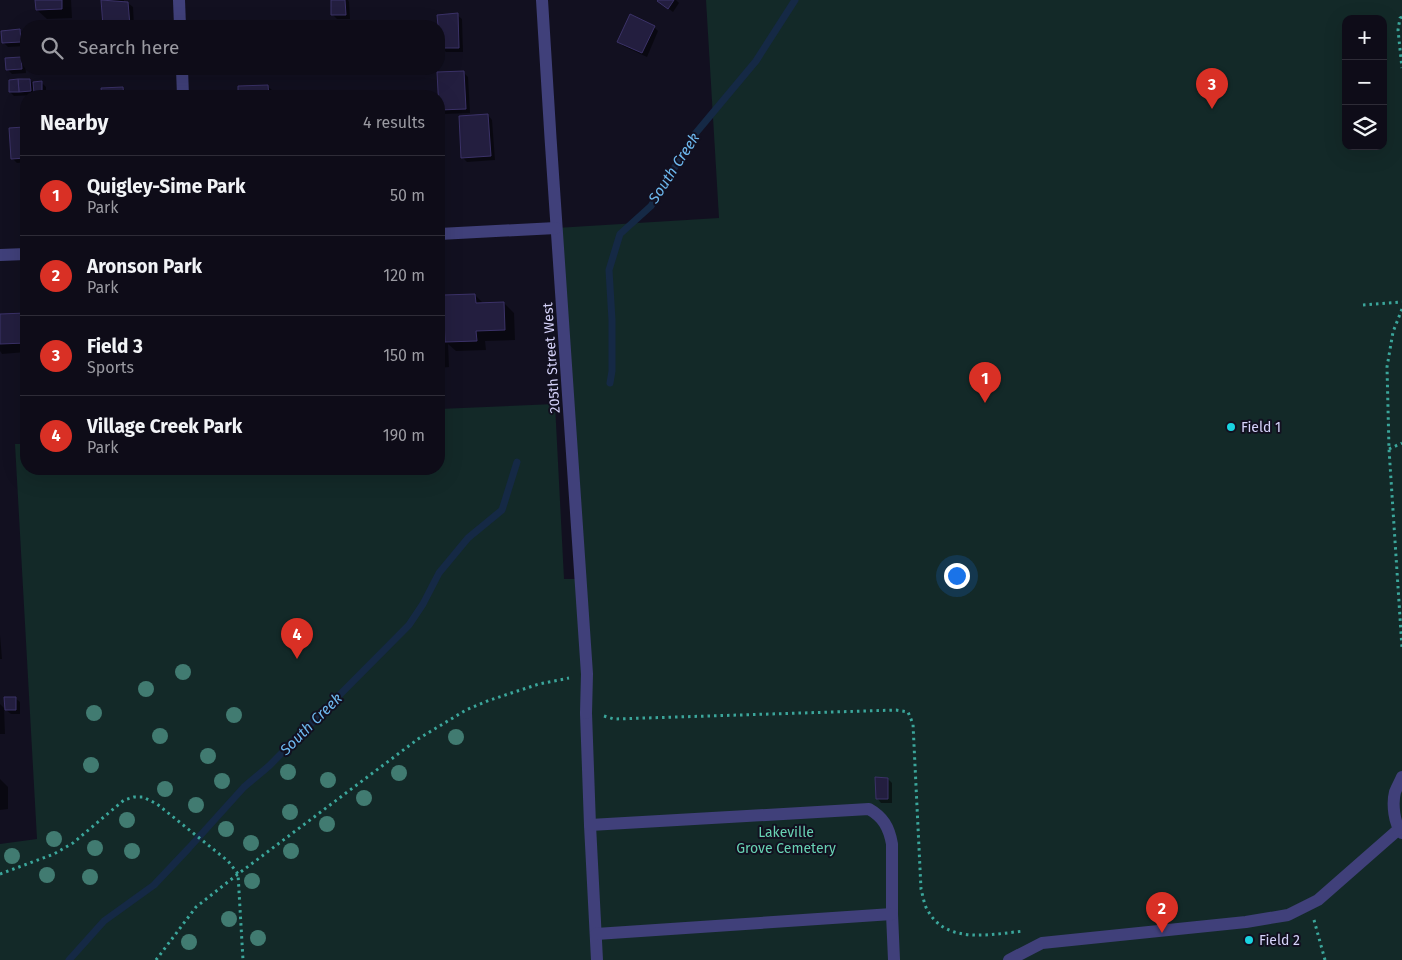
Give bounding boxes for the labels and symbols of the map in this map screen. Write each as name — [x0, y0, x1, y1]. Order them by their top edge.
pin: 3 — [1196, 68, 1228, 109]
water label: South Creek — [644, 129, 703, 207]
street label: 205th Street West — [539, 301, 564, 414]
pin: 1 — [969, 362, 1001, 403]
place label: Field 1 — [1241, 419, 1281, 436]
marker: Field 1 — [1225, 421, 1237, 433]
your location — [944, 563, 970, 589]
pin: 4 — [281, 618, 313, 659]
water label: South Creek — [276, 689, 346, 759]
park label: Lakeville Grove Cemetery — [736, 824, 836, 857]
pin: 2 — [1146, 892, 1178, 933]
place label: Field 2 — [1259, 932, 1300, 949]
marker: Field 2 — [1243, 934, 1255, 946]

